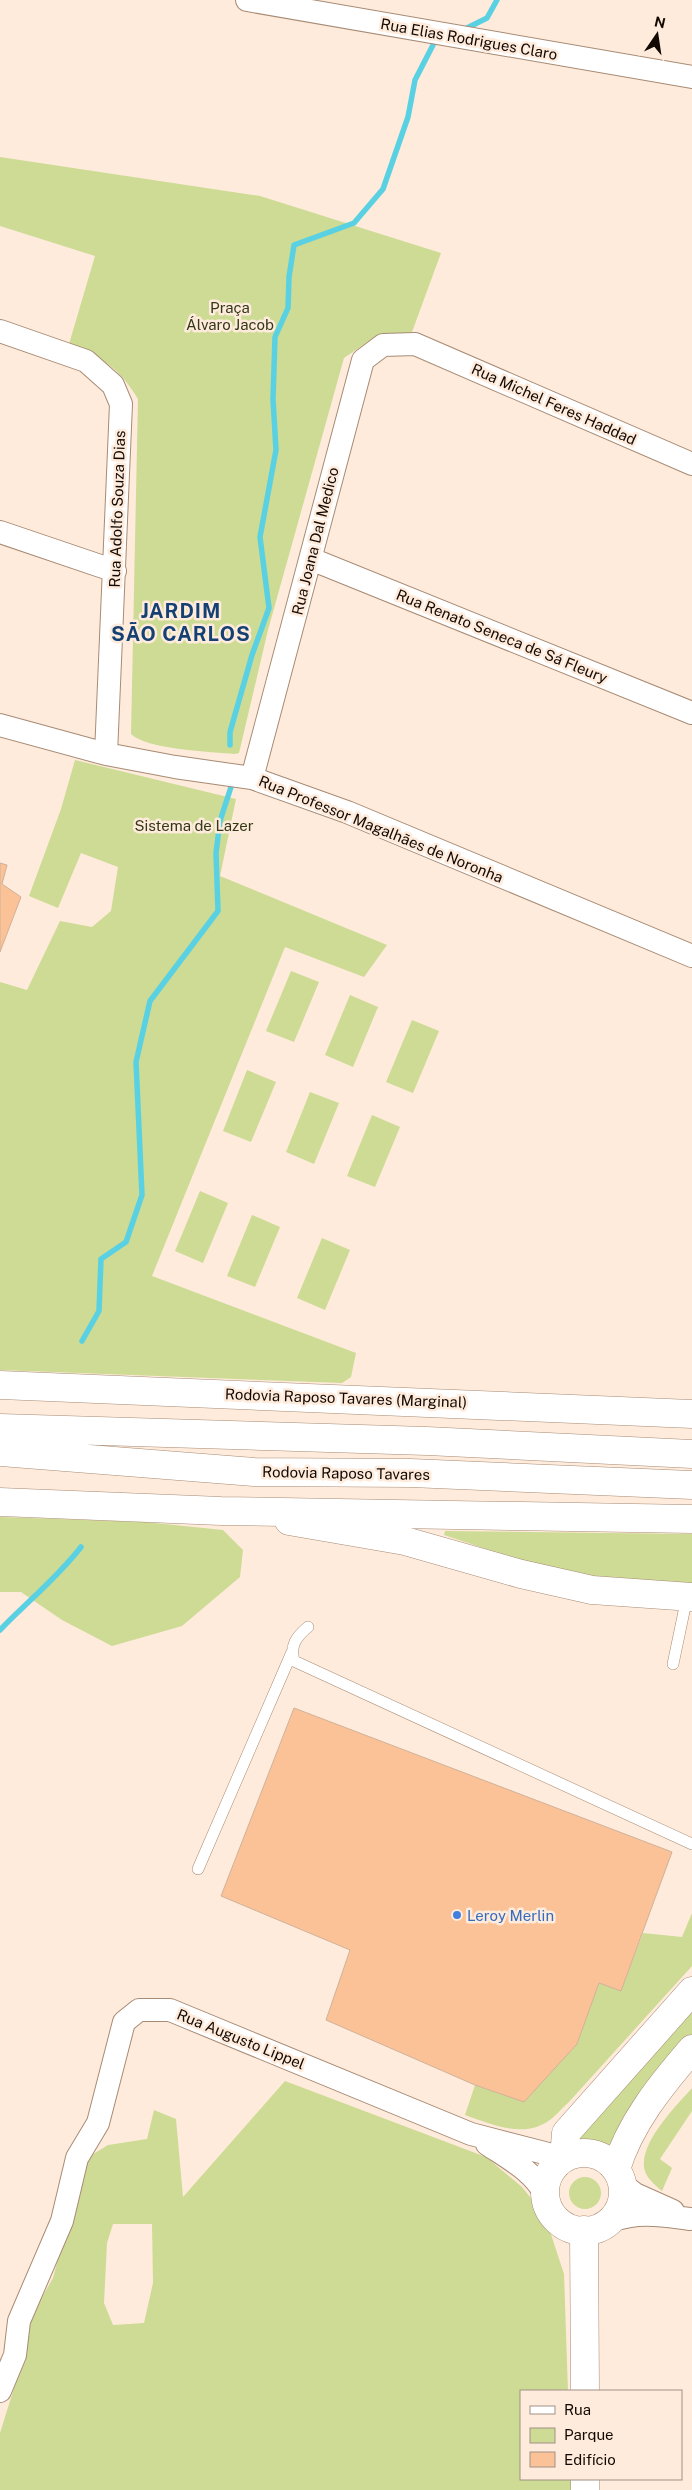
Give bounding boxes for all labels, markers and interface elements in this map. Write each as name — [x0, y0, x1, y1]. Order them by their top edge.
north arrow — [632, 10, 682, 60]
text: N — [653, 13, 667, 31]
street label: Rua Elias Rodrigues Claro — [379, 15, 559, 63]
park label: Praça Álvaro Jacob — [186, 299, 274, 333]
street label: Rua Michel Feres Haddad — [469, 360, 639, 448]
street label: Rua Adolfo Souza Dias — [106, 430, 128, 588]
street label: Rua Joana Dal Medico — [288, 465, 342, 617]
street label: Rua Renato Seneca de Sá Fleury — [394, 586, 610, 686]
district label: JARDIM SÃO CARLOS — [111, 599, 251, 646]
street label: Rua Professor Magalhães de Noronha — [256, 772, 506, 886]
park label: Sistema de Lazer — [134, 817, 254, 834]
street label: Rodovia Raposo Tavares (Marginal) — [225, 1385, 467, 1411]
street label: Rodovia Raposo Tavares — [262, 1463, 430, 1483]
place label: Leroy Merlin — [467, 1907, 554, 1924]
marker: Leroy Merlin — [451, 1909, 463, 1921]
street label: Rua Augusto Lippel — [175, 2006, 307, 2072]
legend — [520, 2390, 682, 2480]
text: Rua — [564, 2401, 591, 2418]
text: Parque — [564, 2426, 614, 2443]
text: Edifício — [564, 2451, 616, 2468]

